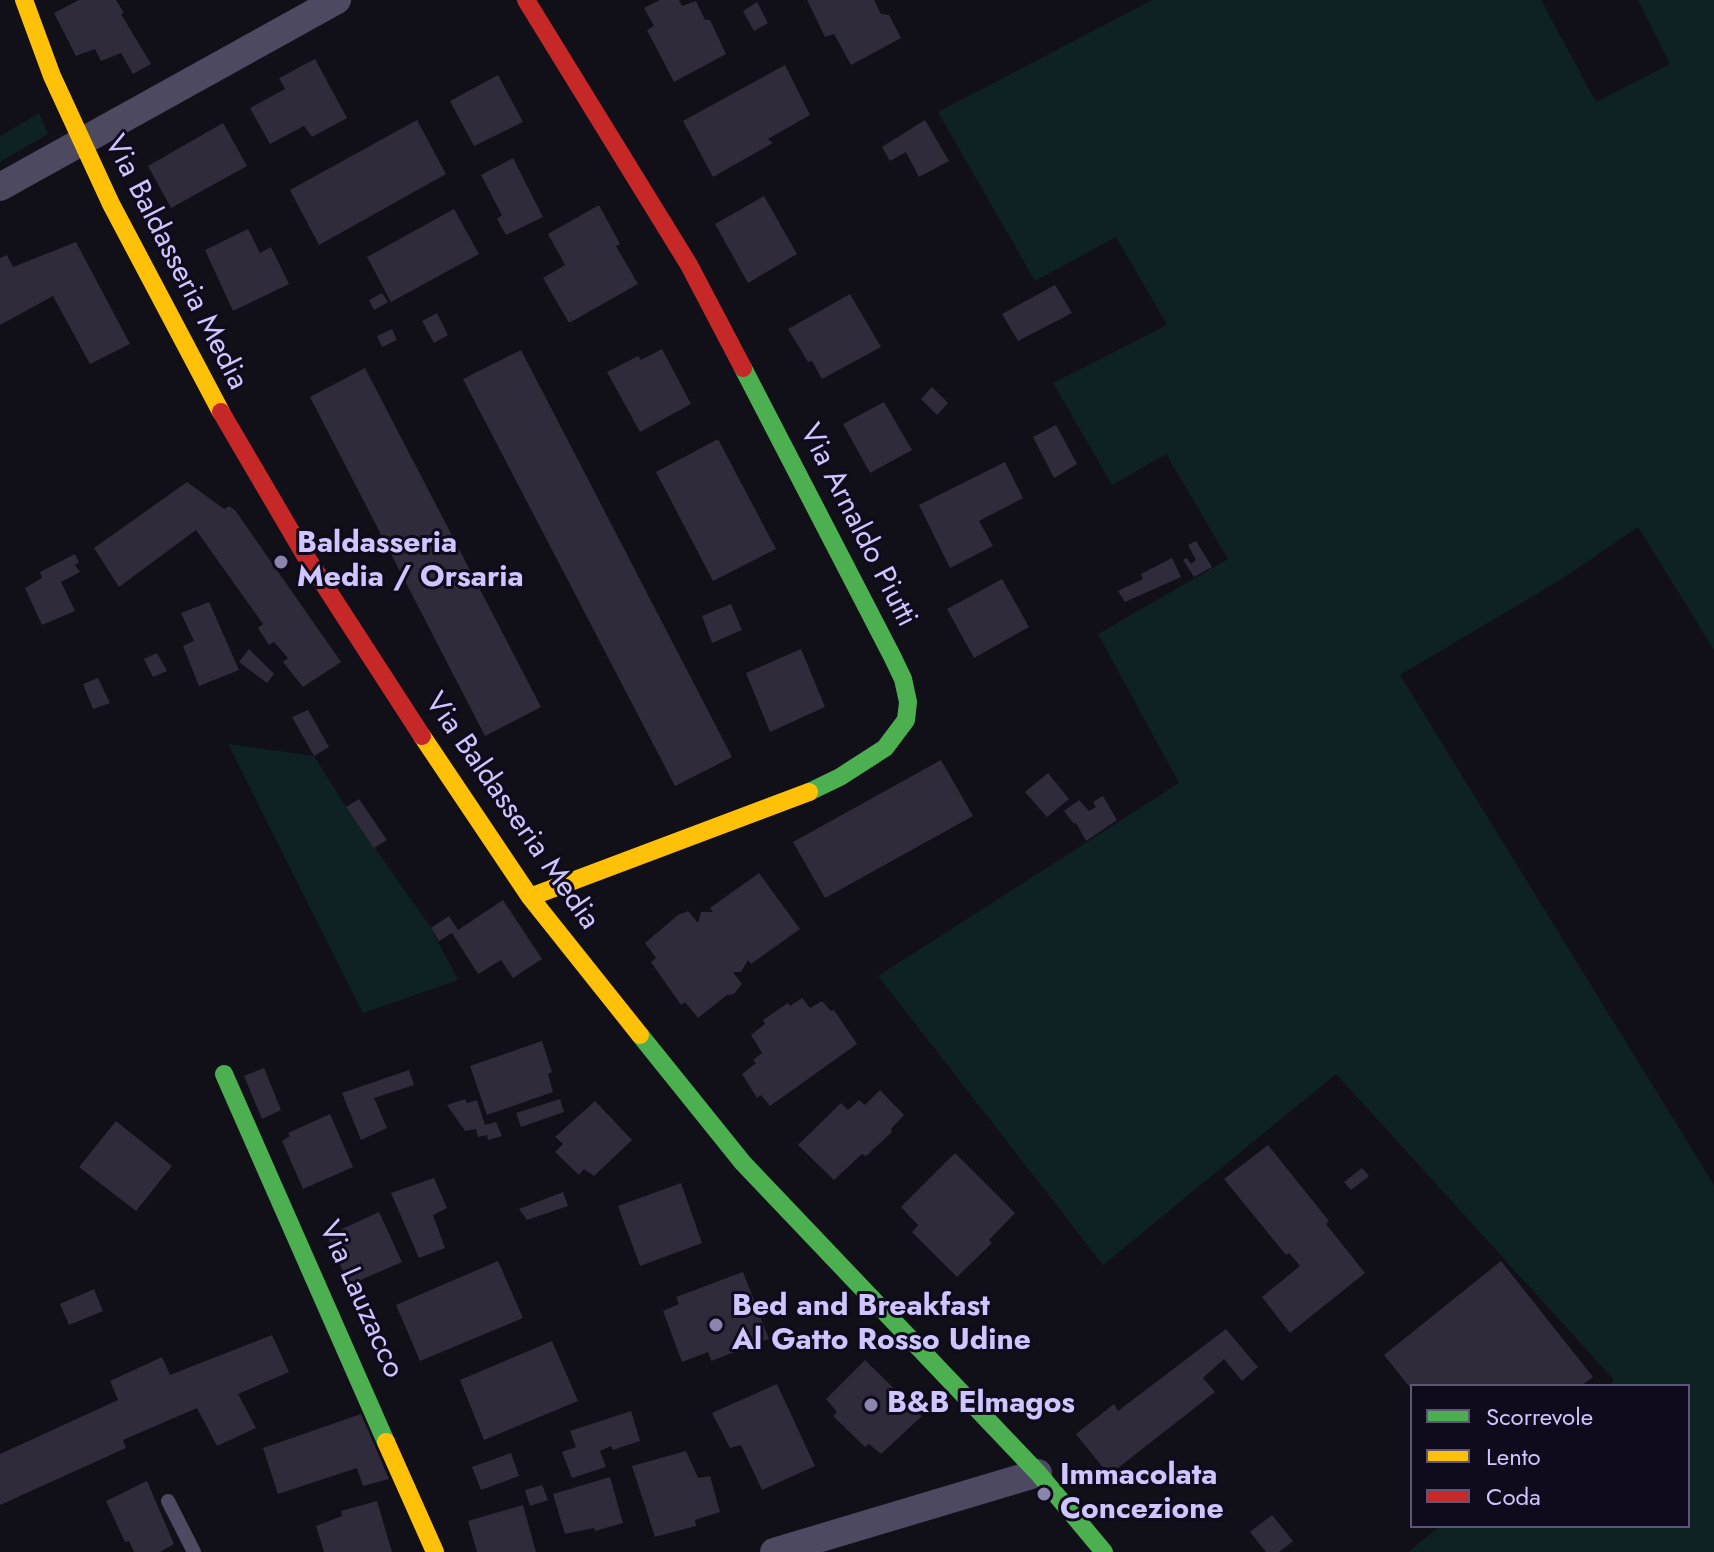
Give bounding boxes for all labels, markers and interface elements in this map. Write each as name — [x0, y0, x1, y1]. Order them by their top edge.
street label: Via Baldasseria Media — [95, 130, 255, 396]
street label: Via Arnaldo Piutti — [790, 419, 924, 633]
place label: Baldasseria Media / Orsaria — [297, 527, 524, 598]
marker: Baldasseria Media / Orsaria — [272, 553, 290, 571]
street label: Via Baldasseria Media — [416, 687, 606, 937]
street label: Via Lauzacco — [309, 1216, 411, 1384]
place label: Bed and Breakfast Al Gatto Rosso Udine — [732, 1290, 1031, 1360]
marker: Bed and Breakfast Al Gatto Rosso Udine — [707, 1316, 725, 1334]
legend — [1410, 1384, 1690, 1528]
place label: B&B Elmagos — [887, 1387, 1075, 1423]
marker: B&B Elmagos — [862, 1396, 880, 1414]
text: Scorrevole — [1486, 1399, 1593, 1434]
text: Lento — [1486, 1439, 1541, 1474]
place label: Immacolata Concezione — [1060, 1459, 1224, 1530]
text: Coda — [1486, 1479, 1541, 1514]
marker: Immacolata Concezione — [1035, 1485, 1053, 1503]

